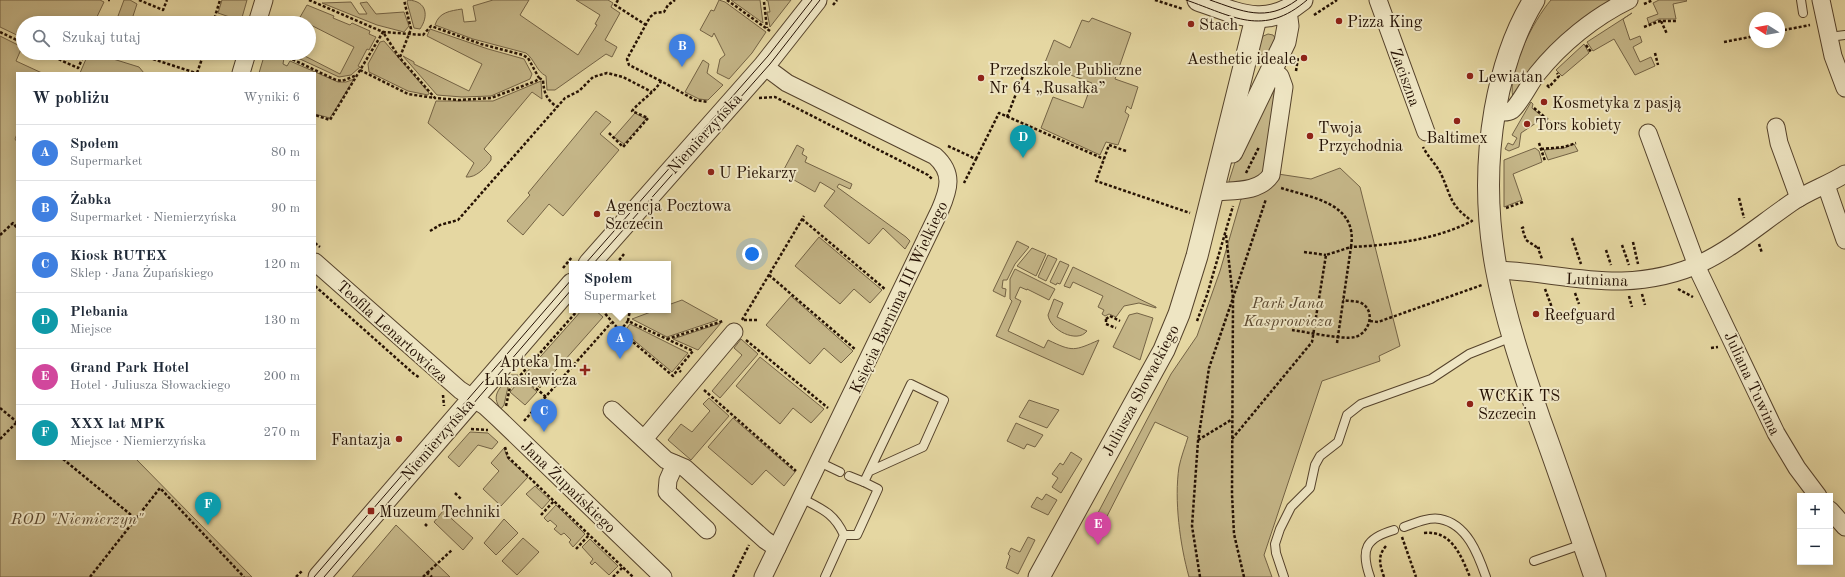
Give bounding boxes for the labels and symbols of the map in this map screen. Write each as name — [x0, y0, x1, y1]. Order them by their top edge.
north arrow — [1749, 12, 1785, 48]
place label: Pizza King — [1347, 15, 1423, 31]
marker: Pizza King — [1334, 16, 1344, 26]
place label: Stach — [1199, 18, 1238, 34]
marker: Stach — [1186, 19, 1196, 29]
pin: B — [669, 34, 695, 67]
street label: Zaciszna — [1386, 47, 1422, 109]
place label: Aesthetic ideale — [1187, 52, 1296, 68]
marker: Aesthetic ideale — [1299, 53, 1309, 63]
place label: Przedszkole Publiczne Nr 64 „Rusałka” — [989, 63, 1142, 97]
place label: Lewiatan — [1478, 70, 1543, 86]
marker: Lewiatan — [1465, 71, 1475, 81]
marker: Przedszkole Publiczne Nr 64 „Rusałka” — [976, 73, 986, 83]
street label: Niemierzyńska — [665, 91, 746, 178]
place label: Kosmetyka z pasją — [1552, 96, 1682, 112]
marker: Kosmetyka z pasją — [1539, 97, 1549, 107]
marker: Baltimex — [1452, 116, 1462, 126]
place label: Tors kobiety — [1535, 118, 1622, 134]
marker: Tors kobiety — [1522, 119, 1532, 129]
place label: Twoja Przychodnia — [1318, 121, 1403, 155]
pin: D — [1010, 125, 1036, 158]
marker: Twoja Przychodnia — [1305, 131, 1315, 141]
place label: Baltimex — [1426, 131, 1488, 147]
place label: U Piekarzy — [719, 166, 797, 182]
marker: U Piekarzy — [706, 167, 716, 177]
place label: Agencja Pocztowa Szczecin — [605, 199, 732, 233]
street label: Księcia Barnima III Wielkiego — [848, 199, 952, 397]
marker: Agencja Pocztowa Szczecin — [592, 209, 602, 219]
your location — [742, 244, 762, 264]
street label: Lutniana — [1566, 272, 1628, 290]
street label: Teofila Lenartowicza — [333, 278, 451, 387]
park label: Park Jana Kasprowicza — [1242, 296, 1333, 330]
place label: Reefguard — [1544, 308, 1615, 324]
marker: Reefguard — [1531, 309, 1541, 319]
street label: Juliusza Słowackiego — [1100, 323, 1183, 459]
pin: A — [607, 326, 633, 359]
street label: Juliana Tuwima — [1720, 330, 1782, 438]
place label: Apteka Im. Łukasiewicza — [484, 355, 577, 389]
marker: Apteka Im. Łukasiewicza — [580, 365, 590, 375]
place label: WCKiK TS Szczecin — [1478, 389, 1560, 423]
street label: Niemierzyńska — [399, 396, 478, 484]
pin: C — [531, 399, 557, 432]
marker: WCKiK TS Szczecin — [1465, 399, 1475, 409]
place label: Fantazja — [331, 433, 391, 449]
marker: Fantazja — [394, 434, 404, 444]
street label: Jana Żupańskiego — [517, 435, 621, 537]
pin: F — [195, 492, 221, 525]
place label: Muzeum Techniki — [379, 505, 500, 521]
marker: Muzeum Techniki — [366, 506, 376, 516]
park label: ROD "Niemierzyn" — [10, 512, 144, 528]
pin: E — [1085, 512, 1111, 545]

